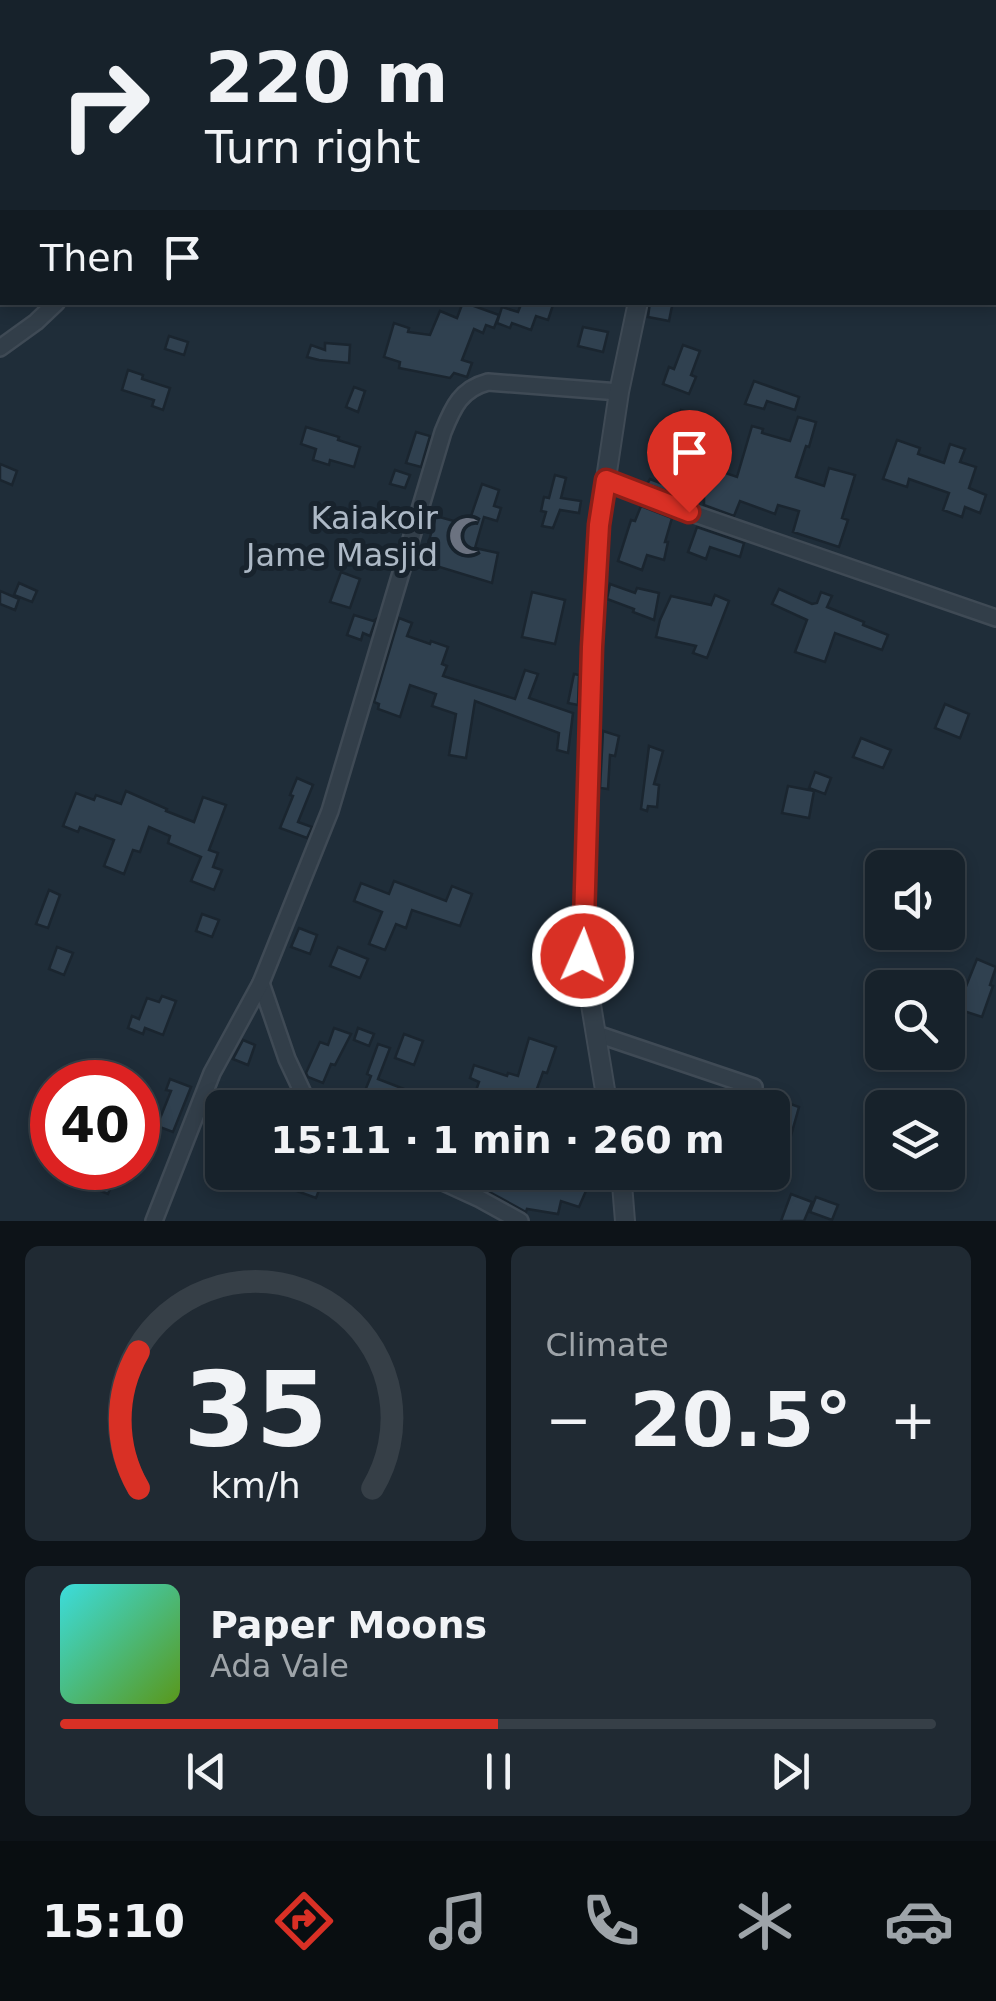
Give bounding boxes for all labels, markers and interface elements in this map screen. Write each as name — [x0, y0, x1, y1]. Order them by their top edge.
text: 220 m — [205, 37, 448, 119]
icon: right — [40, 40, 170, 170]
text: Turn right — [205, 121, 420, 174]
icon: arrive — [155, 230, 210, 285]
text: Then — [40, 236, 135, 280]
pin — [647, 410, 732, 513]
icon: arrive — [662, 425, 717, 480]
place label: Kaiakoir Jame Masjid — [244, 499, 439, 574]
mosque icon: Kaiakoir Jame Masjid — [447, 515, 489, 557]
map controls — [865, 850, 965, 1190]
button: sound — [865, 850, 965, 950]
position arrow — [531, 904, 635, 1008]
button: search — [865, 970, 965, 1070]
speed limit sign: 40 — [30, 1060, 160, 1190]
button: layers — [865, 1090, 965, 1190]
text: 15:11 · 1 min · 260 m — [270, 1118, 725, 1162]
text: Climate — [546, 1326, 669, 1364]
text: 35 — [183, 1349, 328, 1471]
text: 20.5° — [629, 1376, 852, 1464]
text: − — [546, 1388, 592, 1452]
text: + — [890, 1388, 936, 1452]
text: km/h — [210, 1465, 300, 1506]
text: Paper Moons — [210, 1603, 487, 1647]
text: Ada Vale — [210, 1647, 349, 1685]
icon: previous — [179, 1744, 234, 1799]
icon: pause — [471, 1744, 526, 1799]
icon: next — [763, 1744, 818, 1799]
icon: directions — [269, 1886, 339, 1956]
icon: music — [423, 1886, 493, 1956]
icon: phone — [576, 1886, 646, 1956]
icon: climate — [730, 1886, 800, 1956]
icon: car — [884, 1886, 954, 1956]
text: 15:10 — [42, 1895, 185, 1948]

